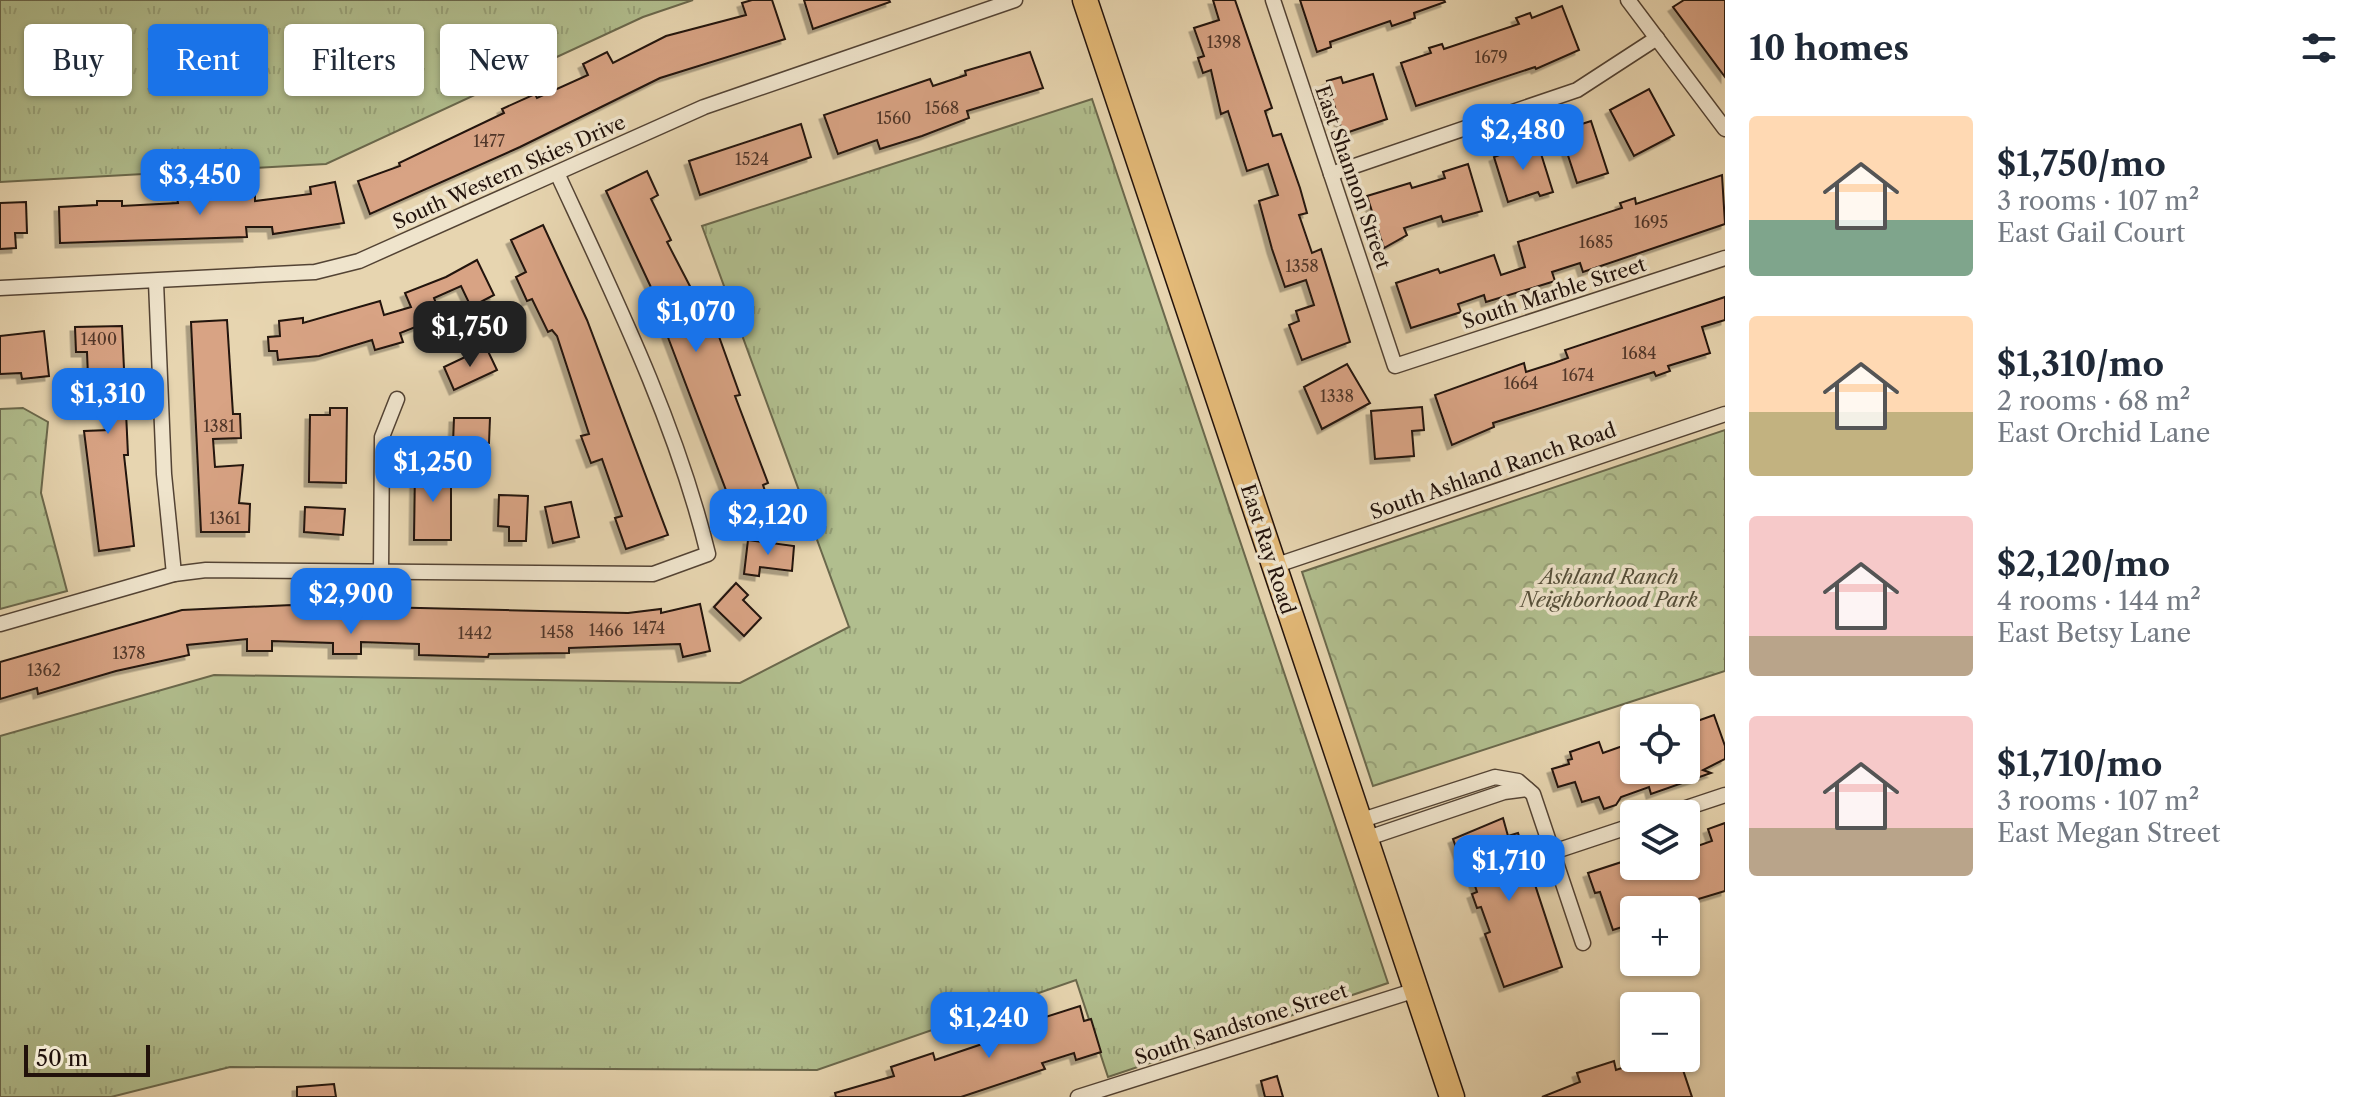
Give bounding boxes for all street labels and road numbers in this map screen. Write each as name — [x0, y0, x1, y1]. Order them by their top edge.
street label: East Shannon Street — [1310, 82, 1396, 272]
street label: South Western Skies Drive — [389, 110, 629, 234]
street label: South Marble Street — [1459, 252, 1649, 334]
street label: South Ashland Ranch Road — [1367, 418, 1619, 524]
street label: East Ray Road — [1236, 481, 1300, 617]
street label: South Sandstone Street — [1132, 978, 1350, 1070]

